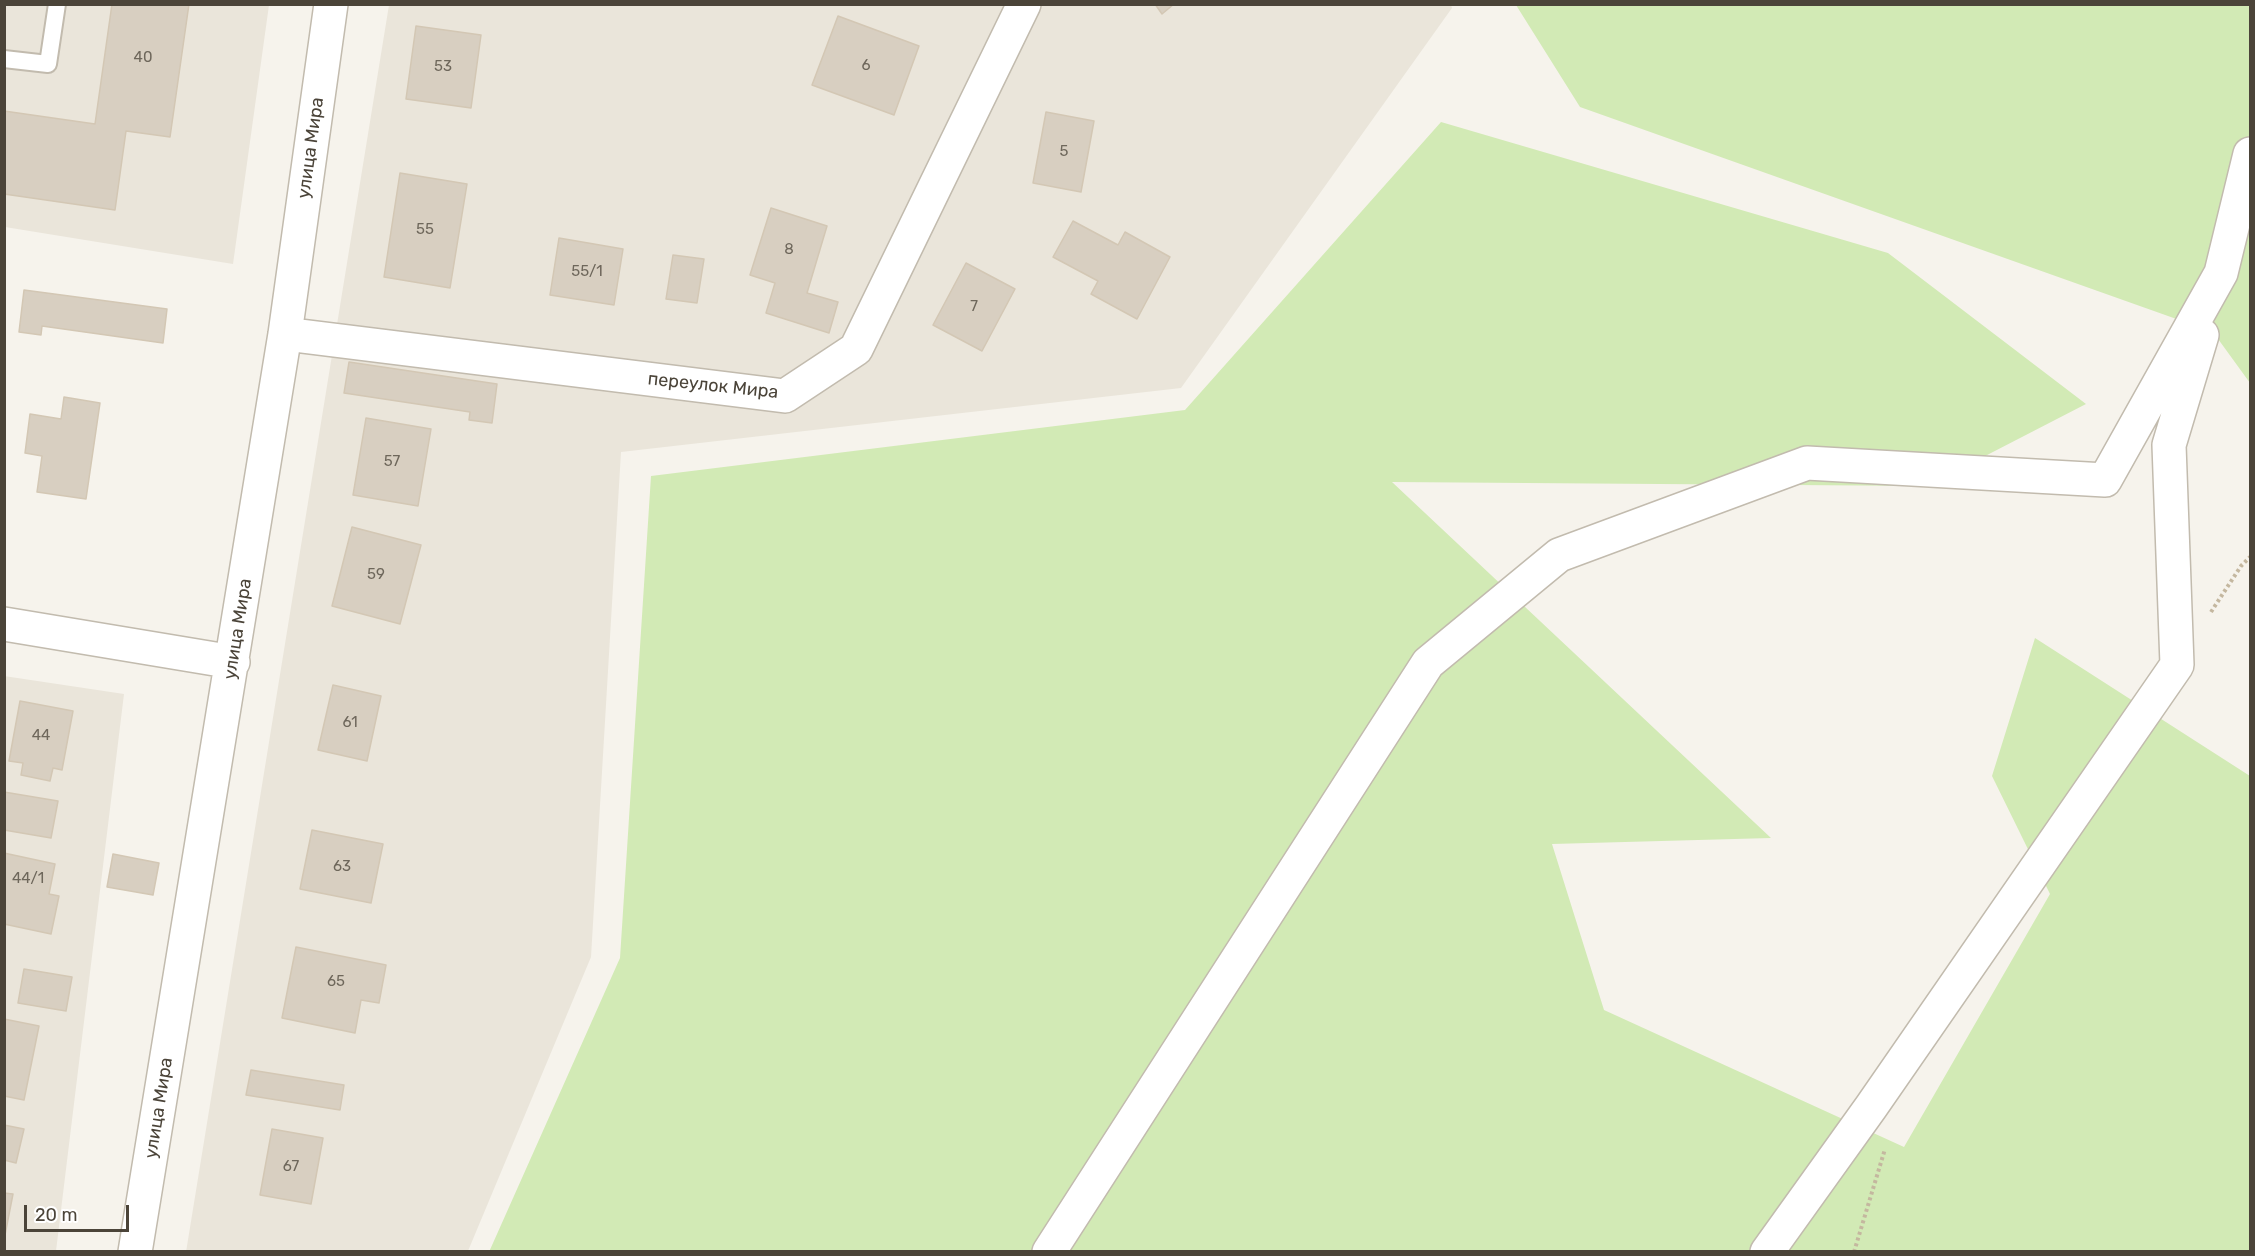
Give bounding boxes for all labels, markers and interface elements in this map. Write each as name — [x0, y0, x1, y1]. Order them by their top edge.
house number: 40 — [134, 49, 152, 67]
house number: 6 — [861, 57, 871, 75]
house number: 53 — [434, 58, 452, 76]
street label: улица Мира — [293, 96, 329, 200]
house number: 5 — [1060, 143, 1068, 161]
house number: 55 — [416, 221, 434, 239]
house number: 8 — [784, 241, 794, 259]
house number: 55/1 — [571, 263, 603, 281]
house number: 7 — [970, 298, 978, 316]
street label: переулок Мира — [647, 368, 779, 404]
house number: 57 — [384, 453, 400, 471]
house number: 59 — [367, 566, 385, 584]
street label: улица Мира — [219, 577, 257, 681]
house number: 61 — [342, 714, 358, 732]
house number: 44 — [32, 727, 50, 745]
house number: 63 — [333, 858, 351, 876]
house number: 44/1 — [12, 870, 44, 888]
house number: 65 — [327, 973, 345, 991]
street label: улица Мира — [140, 1056, 178, 1160]
house number: 67 — [283, 1158, 299, 1176]
scale bar — [27, 1193, 132, 1231]
text: 20 m — [35, 1204, 77, 1226]

